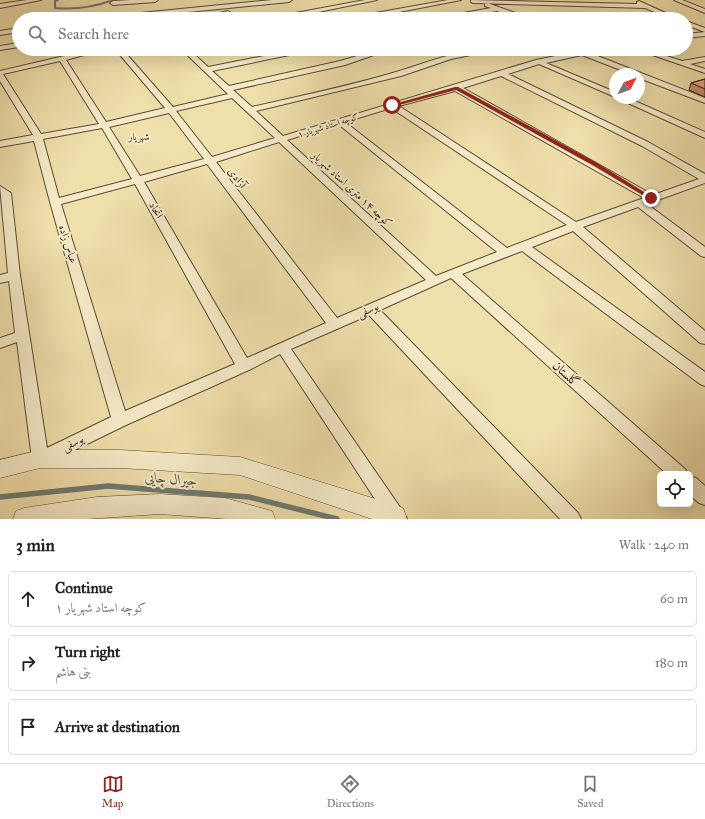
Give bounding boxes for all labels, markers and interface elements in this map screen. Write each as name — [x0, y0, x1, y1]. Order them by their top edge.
search box — [12, 12, 693, 56]
icon: search — [26, 23, 48, 45]
text: Search here — [58, 25, 129, 43]
north arrow — [609, 68, 645, 104]
route start — [383, 96, 401, 114]
street label: کوچه استاد شهریار ۱ — [296, 110, 360, 140]
district label: شهریار — [128, 131, 149, 143]
street label: کوچه ۱۴ متری استاد شهریار — [308, 148, 395, 230]
street label: آزادی — [225, 164, 251, 192]
route end — [642, 189, 660, 207]
street label: اتحاد — [146, 199, 166, 221]
street label: عباس زاده — [56, 223, 80, 265]
street label: یوسفی — [355, 299, 382, 322]
street label: گلستان — [549, 358, 583, 390]
street label: یوسفی — [60, 432, 87, 455]
water label: جیرال چایی — [144, 469, 198, 490]
map controls — [657, 471, 693, 507]
button: locate — [657, 471, 693, 507]
text: 3 min — [16, 535, 55, 556]
text: Walk · 240 m — [619, 537, 689, 553]
text: Continue — [55, 579, 113, 597]
icon: ahead — [17, 588, 39, 610]
text: 60 m — [660, 591, 688, 607]
text: کوچه استاد شهریار ۱ — [55, 600, 146, 616]
text: Turn right — [55, 643, 120, 661]
icon: right — [17, 652, 39, 674]
text: 180 m — [655, 655, 688, 671]
text: بنی هاشم — [55, 664, 92, 680]
icon: arrive — [17, 716, 39, 738]
text: Arrive at destination — [55, 718, 180, 736]
tab: Map — [102, 773, 124, 810]
tab: Directions — [327, 773, 374, 810]
tab: Saved — [577, 773, 603, 810]

